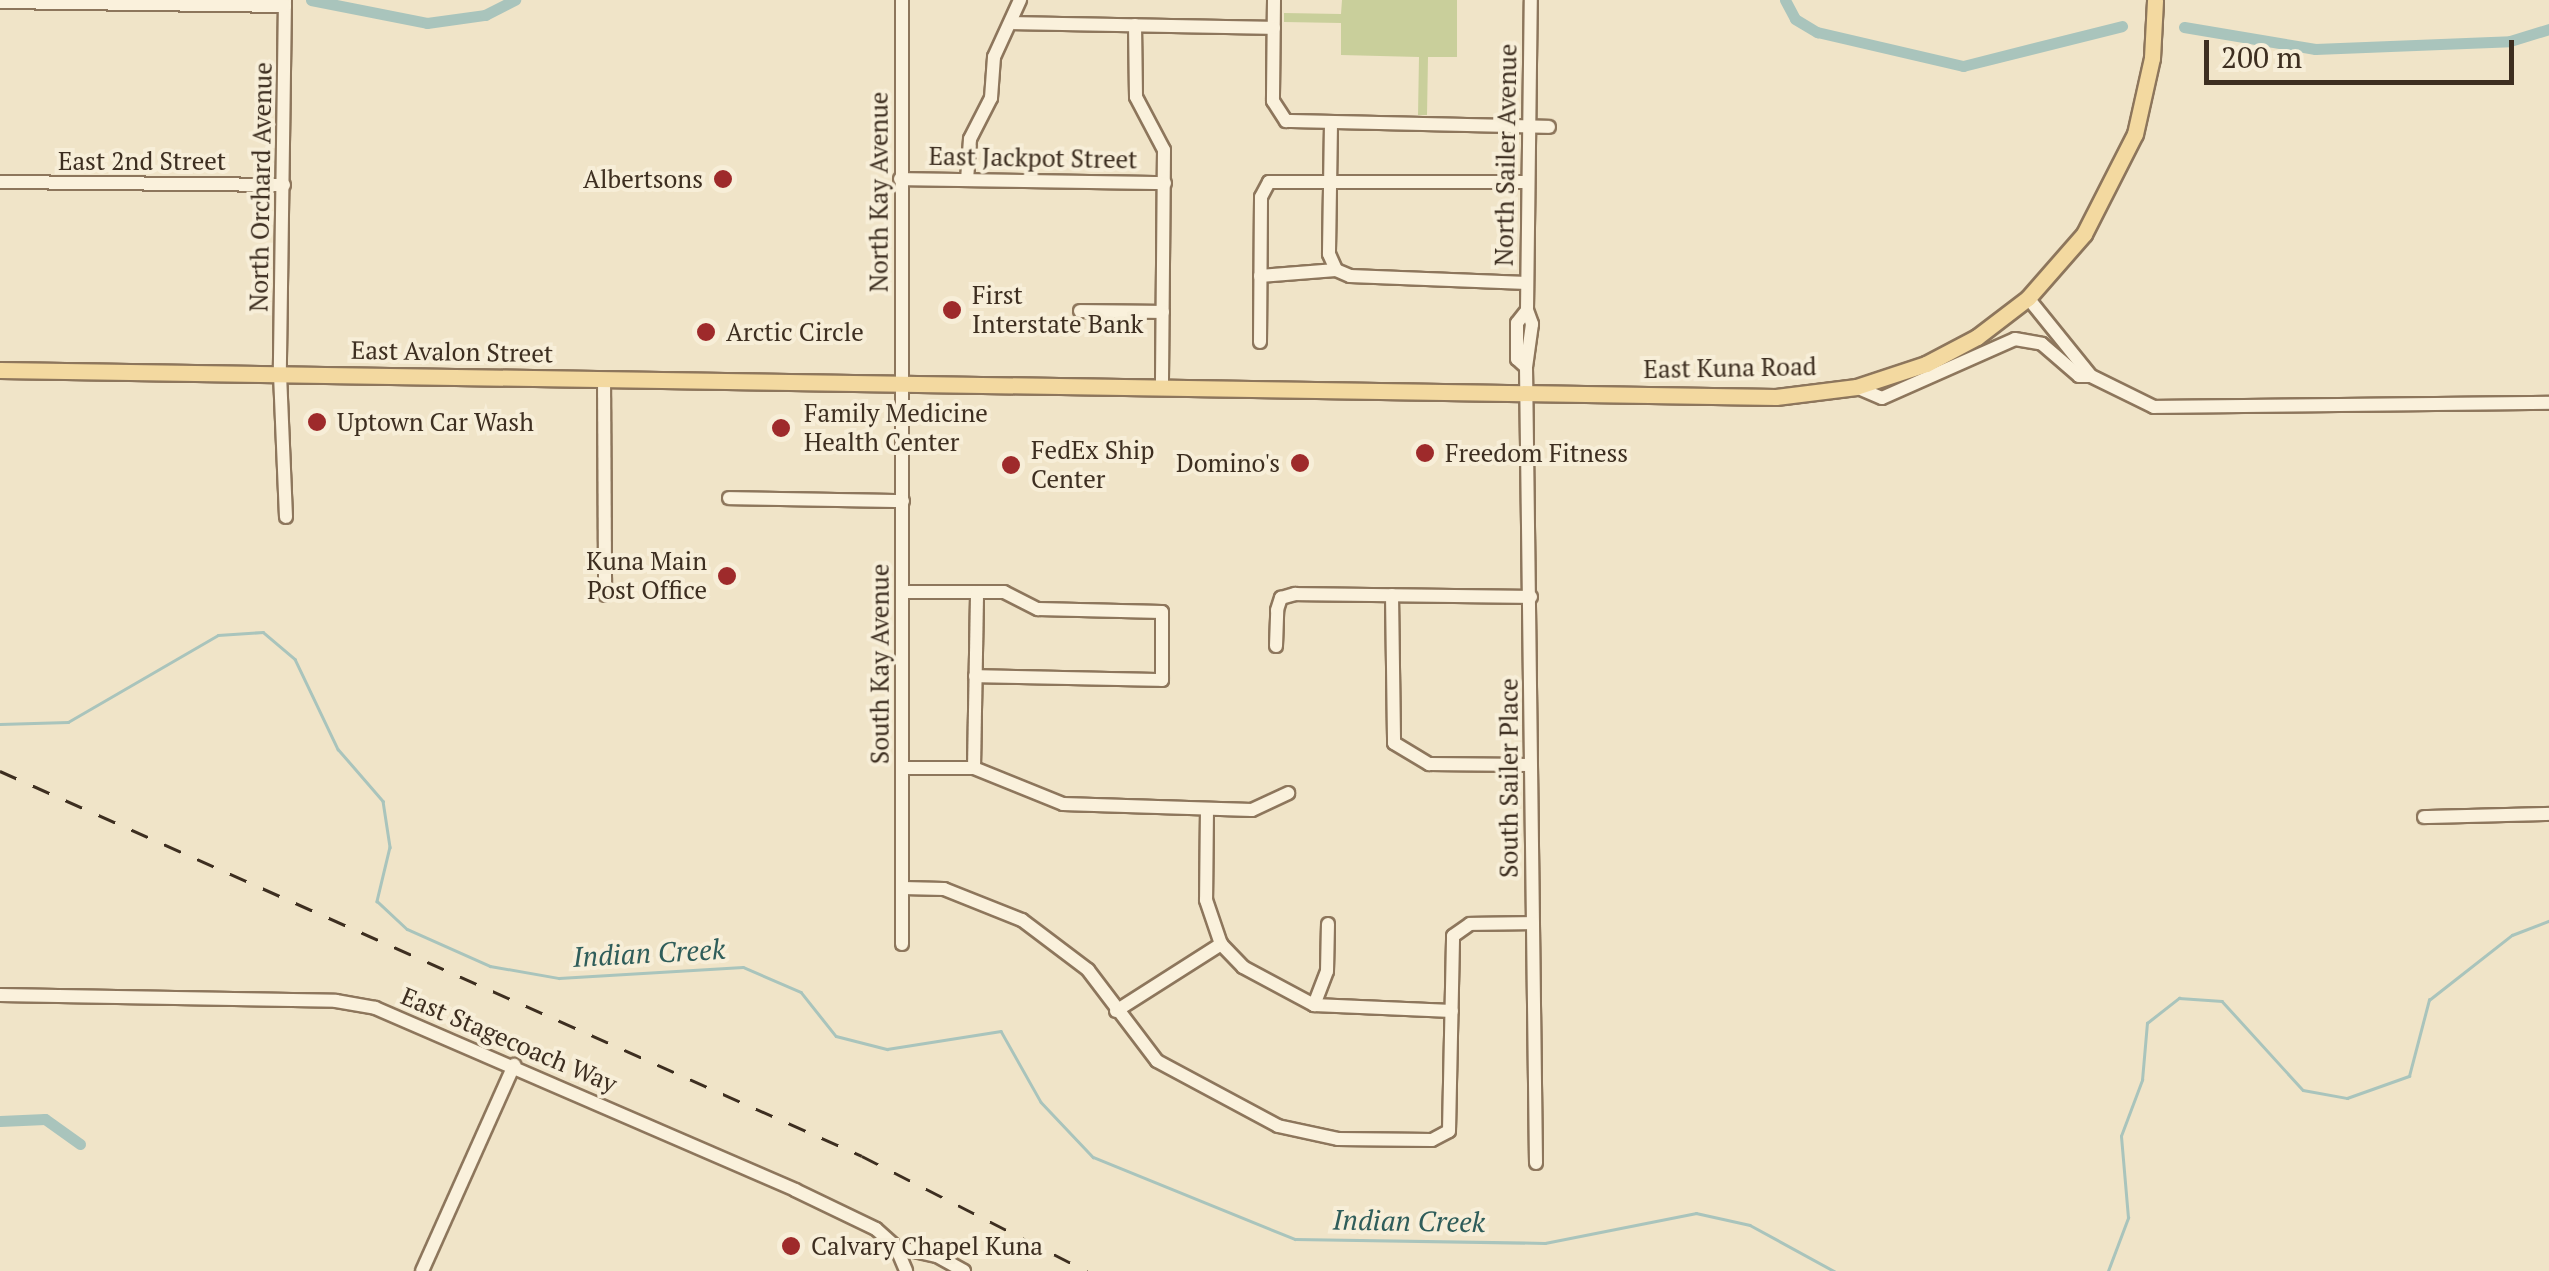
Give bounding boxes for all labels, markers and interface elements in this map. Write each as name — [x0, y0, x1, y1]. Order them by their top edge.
scale bar — [2209, 20, 2519, 82]
text: 200 m — [2221, 37, 2302, 77]
street label: North Sailer Avenue — [1489, 43, 1523, 267]
street label: North Orchard Avenue — [244, 62, 278, 312]
street label: North Kay Avenue — [864, 91, 894, 293]
street label: East Jackpot Street — [928, 141, 1138, 175]
street label: East 2nd Street — [58, 146, 226, 176]
place label: Albertsons — [583, 164, 703, 194]
marker: Albertsons — [712, 168, 734, 190]
place label: First Interstate Bank — [972, 281, 1143, 340]
marker: First Interstate Bank — [941, 299, 963, 321]
place label: Arctic Circle — [726, 317, 864, 347]
marker: Arctic Circle — [695, 321, 717, 343]
street label: East Avalon Street — [350, 335, 554, 369]
street label: East Kuna Road — [1643, 351, 1817, 385]
place label: Family Medicine Health Center — [804, 399, 988, 458]
place label: Uptown Car Wash — [337, 407, 534, 437]
marker: Uptown Car Wash — [306, 411, 328, 433]
marker: Family Medicine Health Center — [768, 415, 794, 441]
place label: FedEx Ship Center — [1031, 436, 1154, 495]
place label: Freedom Fitness — [1445, 438, 1628, 468]
marker: Freedom Fitness — [1414, 442, 1436, 464]
place label: Domino's — [1176, 448, 1280, 478]
marker: Domino's — [1289, 452, 1311, 474]
marker: FedEx Ship Center — [1000, 454, 1022, 476]
place label: Kuna Main Post Office — [586, 547, 707, 606]
street label: South Kay Avenue — [865, 564, 895, 764]
marker: Kuna Main Post Office — [716, 565, 738, 587]
street label: South Sailer Place — [1494, 678, 1524, 878]
water label: Indian Creek — [572, 932, 726, 974]
street label: East Stagecoach Way — [397, 981, 621, 1099]
water label: Indian Creek — [1332, 1203, 1486, 1239]
place label: Calvary Chapel Kuna — [811, 1231, 1043, 1261]
marker: Calvary Chapel Kuna — [780, 1235, 802, 1257]

